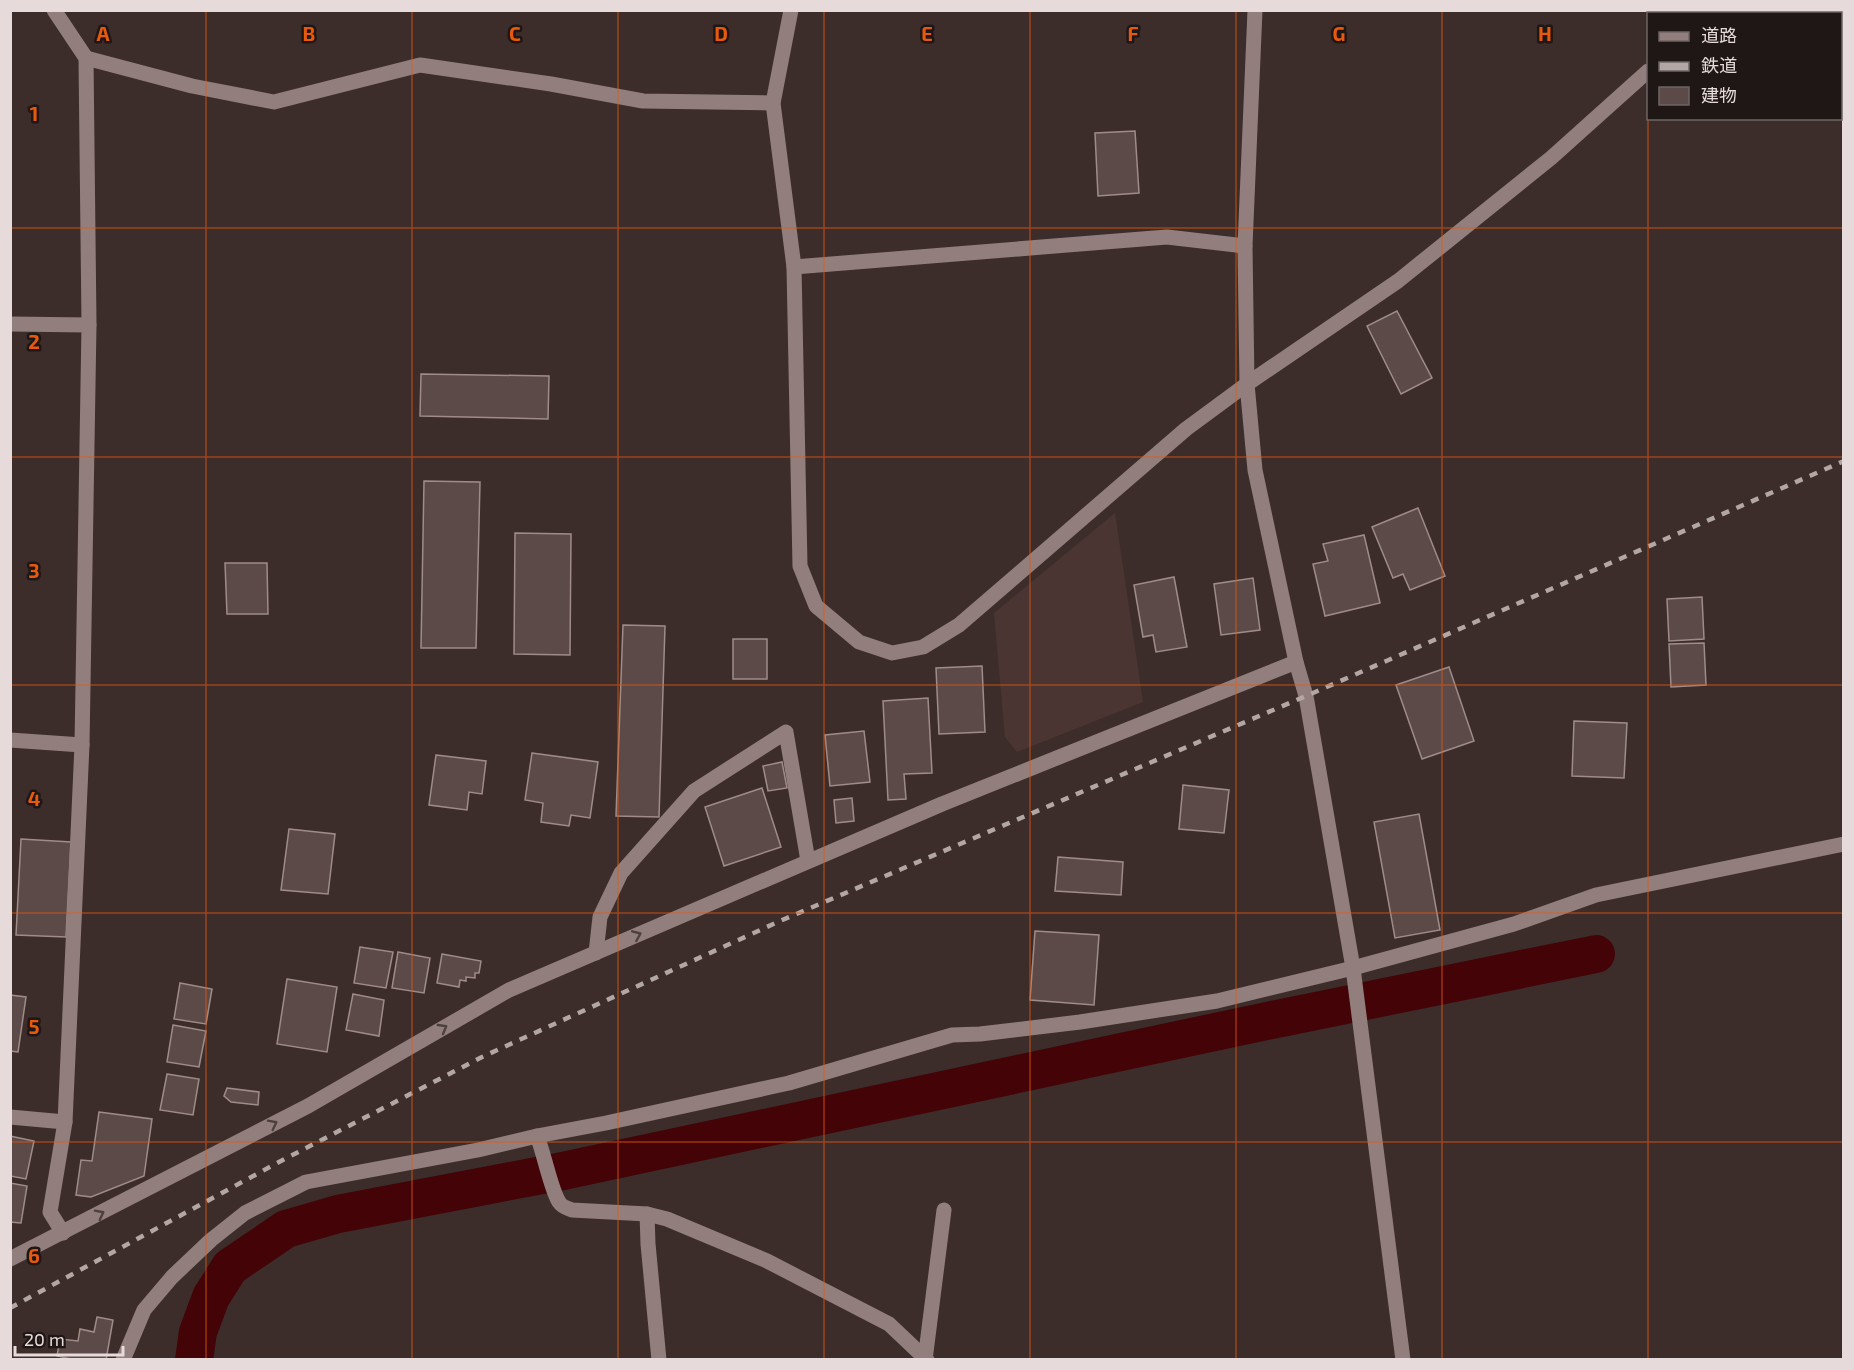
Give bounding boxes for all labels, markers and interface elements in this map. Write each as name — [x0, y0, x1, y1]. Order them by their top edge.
legend — [1647, 12, 1842, 120]
text: A — [96, 21, 110, 45]
text: B — [303, 21, 315, 45]
text: C — [509, 21, 521, 45]
text: D — [714, 21, 728, 45]
text: E — [921, 21, 933, 45]
text: F — [1127, 21, 1139, 45]
text: G — [1333, 21, 1345, 45]
text: H — [1538, 21, 1552, 45]
text: 道路 — [1701, 24, 1737, 46]
text: 鉄道 — [1701, 54, 1737, 76]
text: 建物 — [1701, 84, 1737, 106]
text: 1 — [30, 101, 38, 125]
text: 2 — [28, 329, 40, 353]
text: 3 — [28, 558, 40, 582]
text: 4 — [28, 786, 41, 810]
one-way arrow — [631, 930, 642, 942]
text: 5 — [28, 1014, 40, 1038]
one-way arrow — [437, 1024, 447, 1035]
one-way arrow — [267, 1120, 278, 1131]
one-way arrow — [94, 1210, 104, 1221]
text: 6 — [28, 1243, 40, 1267]
scale bar — [15, 1319, 123, 1357]
text: 20 m — [24, 1328, 65, 1350]

